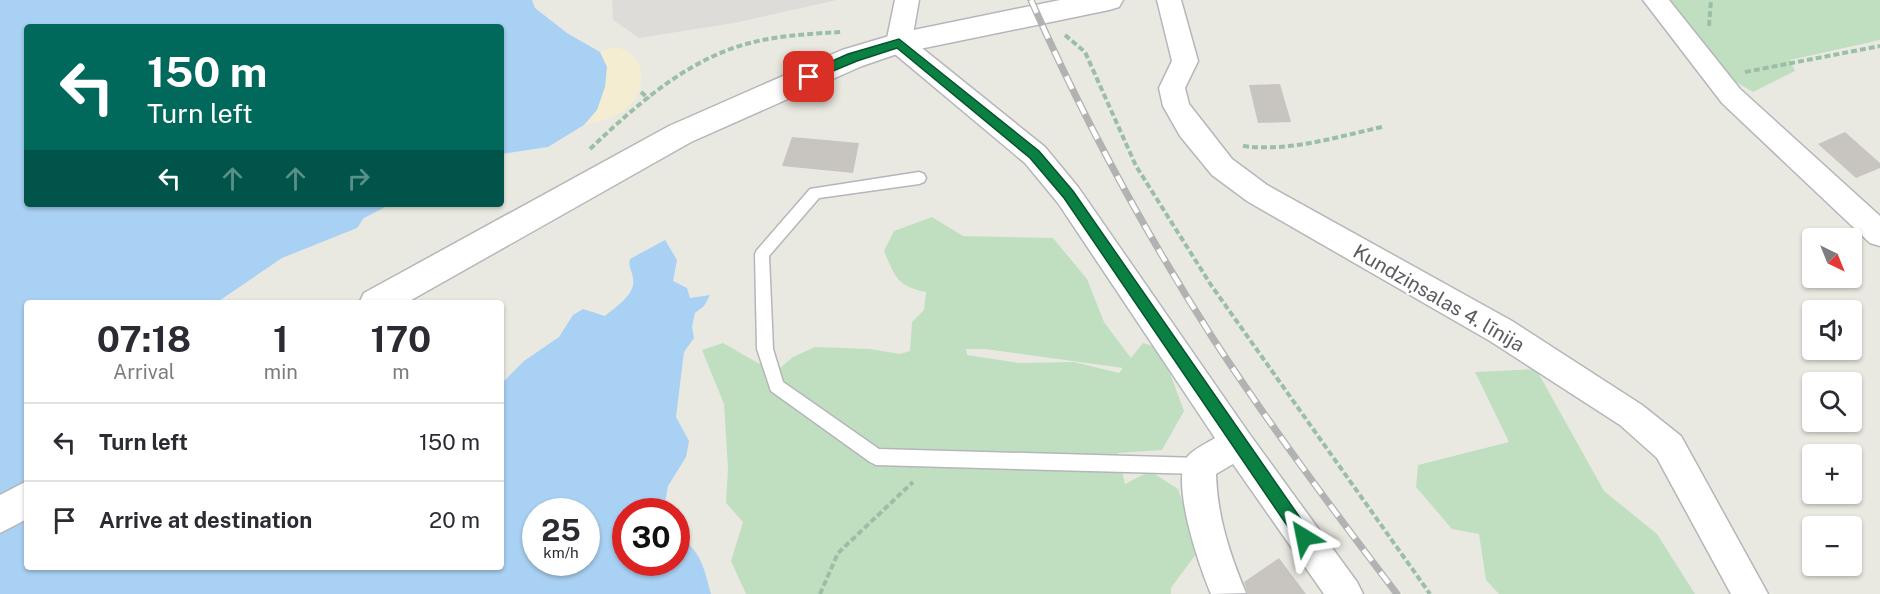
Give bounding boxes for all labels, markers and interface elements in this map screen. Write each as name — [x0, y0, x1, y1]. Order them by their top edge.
text: 150 m — [147, 47, 267, 96]
icon: left — [48, 48, 126, 126]
pin — [783, 51, 834, 102]
icon: arrive — [792, 60, 825, 93]
text: Turn left — [147, 97, 253, 129]
icon: left — [153, 162, 186, 195]
icon: ahead — [216, 162, 249, 195]
icon: ahead — [279, 162, 312, 195]
icon: right — [342, 162, 375, 195]
north arrow — [1802, 228, 1862, 288]
map controls — [1802, 228, 1862, 576]
street label: Kundziņsalas 4. līnija — [1349, 239, 1529, 357]
button: sound — [1802, 300, 1862, 360]
text: 07:18 — [97, 318, 191, 360]
text: 1 — [273, 318, 289, 360]
text: 170 — [370, 318, 431, 360]
text: Arrival — [113, 360, 175, 384]
text: min — [264, 360, 298, 384]
text: m — [392, 360, 410, 384]
button: search — [1802, 372, 1862, 432]
icon: left — [48, 426, 81, 459]
text: Turn left — [99, 429, 188, 455]
text: 150 m — [419, 429, 480, 455]
button: + — [1802, 444, 1862, 504]
speed limit sign: 30 — [612, 498, 690, 576]
icon: arrive — [48, 504, 81, 537]
position arrow — [1272, 505, 1336, 569]
text: Arrive at destination — [99, 507, 312, 533]
text: 20 m — [429, 507, 480, 533]
text: 25 — [541, 512, 581, 548]
button: − — [1802, 516, 1862, 576]
text: km/h — [543, 544, 579, 561]

